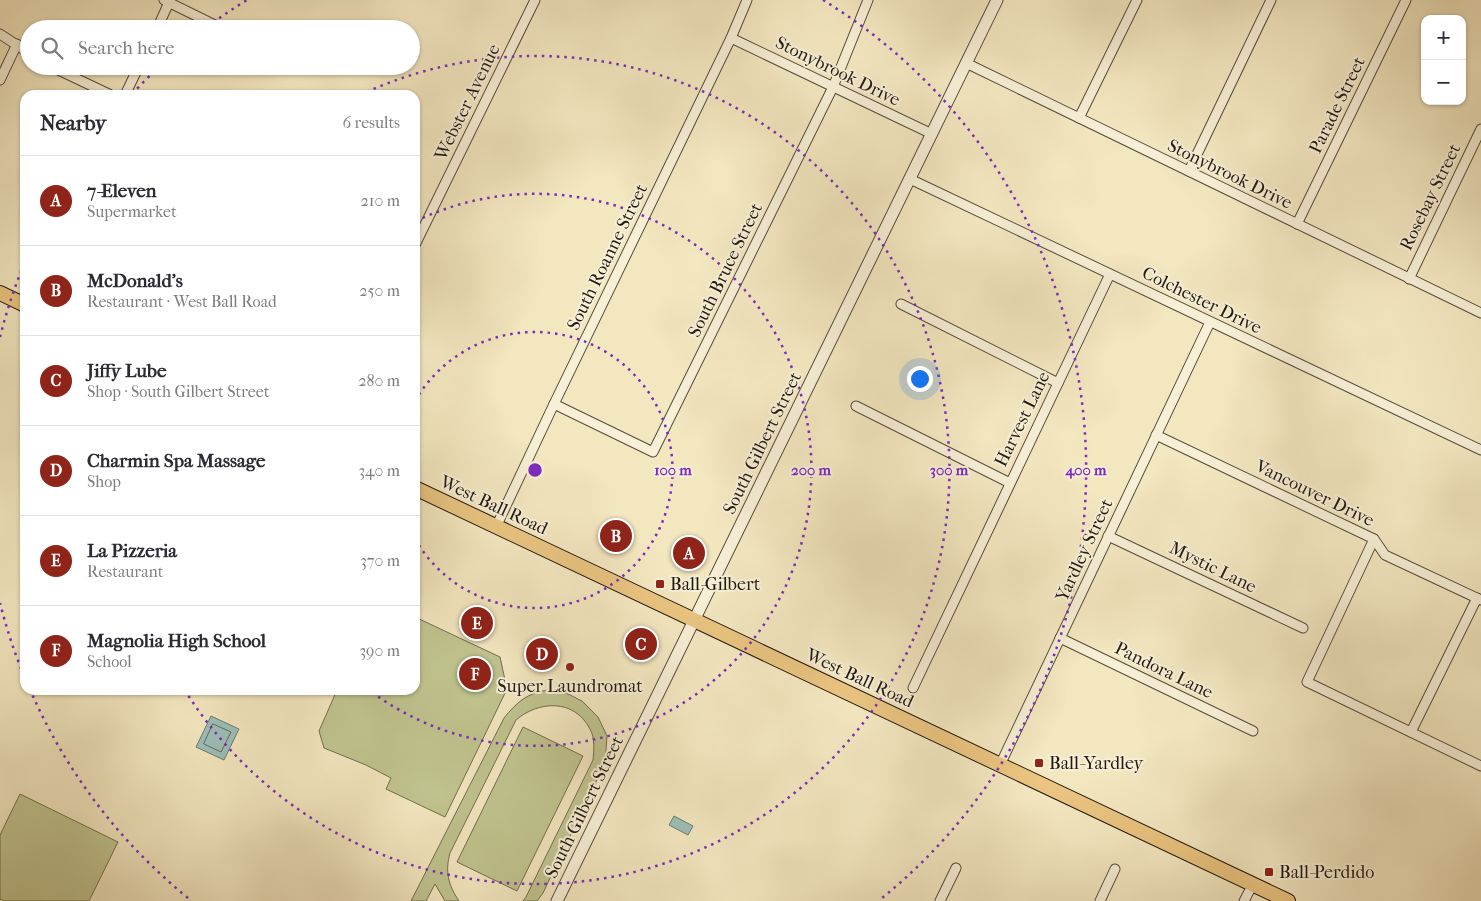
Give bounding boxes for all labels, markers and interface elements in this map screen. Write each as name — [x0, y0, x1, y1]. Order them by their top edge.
map controls — [1421, 15, 1466, 105]
button: + — [1421, 15, 1466, 60]
search box — [20, 20, 420, 75]
street label: Stonybrook Drive — [772, 32, 904, 111]
icon: search — [38, 34, 66, 62]
text: Search here — [78, 37, 174, 59]
street label: Webster Avenue — [430, 41, 505, 165]
street label: Parade Street — [1305, 53, 1370, 157]
button: − — [1421, 60, 1466, 105]
text: Nearby — [40, 111, 106, 135]
text: 6 results — [342, 113, 400, 132]
street label: Stonybrook Drive — [1164, 135, 1296, 214]
street label: Rosebay Street — [1396, 140, 1466, 254]
text: 7-Eleven — [87, 180, 157, 202]
street label: South Roanne Street — [563, 180, 652, 334]
text: A — [51, 191, 61, 210]
text: 210 m — [361, 191, 400, 210]
street label: South Bruce Street — [684, 199, 767, 341]
text: Supermarket — [87, 202, 177, 221]
street label: Colchester Drive — [1139, 262, 1265, 338]
text: McDonald's — [87, 270, 183, 292]
text: B — [51, 281, 61, 300]
text: 250 m — [359, 281, 400, 300]
text: Restaurant · West Ball Road — [87, 292, 277, 311]
text: Jiffy Lube — [87, 360, 166, 382]
your location — [907, 366, 933, 392]
street label: South Gilbert Street — [719, 368, 806, 518]
street label: Harvest Lane — [990, 368, 1055, 470]
text: C — [51, 371, 61, 390]
text: 280 m — [358, 371, 400, 390]
text: Shop · South Gilbert Street — [87, 382, 269, 401]
text: Charmin Spa Massage — [87, 450, 265, 472]
street label: Vancouver Drive — [1251, 455, 1378, 531]
text: D — [50, 461, 62, 480]
text: 340 m — [358, 461, 400, 480]
centre of rings — [526, 461, 544, 479]
text: 100 m — [654, 461, 692, 479]
text: 200 m — [791, 461, 831, 479]
text: 300 m — [930, 461, 969, 479]
text: 400 m — [1064, 461, 1107, 479]
street label: West Ball Road — [436, 471, 551, 540]
text: Shop — [87, 472, 121, 491]
street label: Yardley Street — [1051, 495, 1118, 606]
pin: B — [600, 517, 632, 555]
pin: A — [673, 534, 705, 572]
street label: Mystic Lane — [1166, 537, 1260, 598]
text: La Pizzeria — [87, 540, 177, 562]
text: E — [51, 551, 61, 570]
text: 370 m — [360, 551, 400, 570]
text: Restaurant — [87, 562, 163, 581]
place label: Ball-Gilbert — [670, 574, 761, 595]
marker: Ball-Gilbert — [654, 578, 666, 590]
pin: E — [461, 604, 493, 642]
pin: C — [625, 625, 657, 663]
text: Magnolia High School — [87, 630, 266, 652]
pin: D — [526, 635, 558, 673]
street label: Pandora Lane — [1111, 638, 1216, 703]
text: F — [52, 641, 60, 660]
text: 390 m — [359, 641, 400, 660]
street label: West Ball Road — [802, 644, 917, 713]
text: School — [87, 652, 132, 671]
pin: F — [459, 655, 491, 693]
marker: Super Laundromat — [564, 661, 576, 673]
place label: Super Laundromat — [497, 676, 643, 697]
street label: South Gilbert Street — [541, 732, 628, 882]
place label: Ball-Yardley — [1049, 753, 1145, 774]
marker: Ball-Yardley — [1033, 757, 1045, 769]
place label: Ball-Perdido — [1279, 862, 1374, 883]
marker: Ball-Perdido — [1263, 866, 1275, 878]

